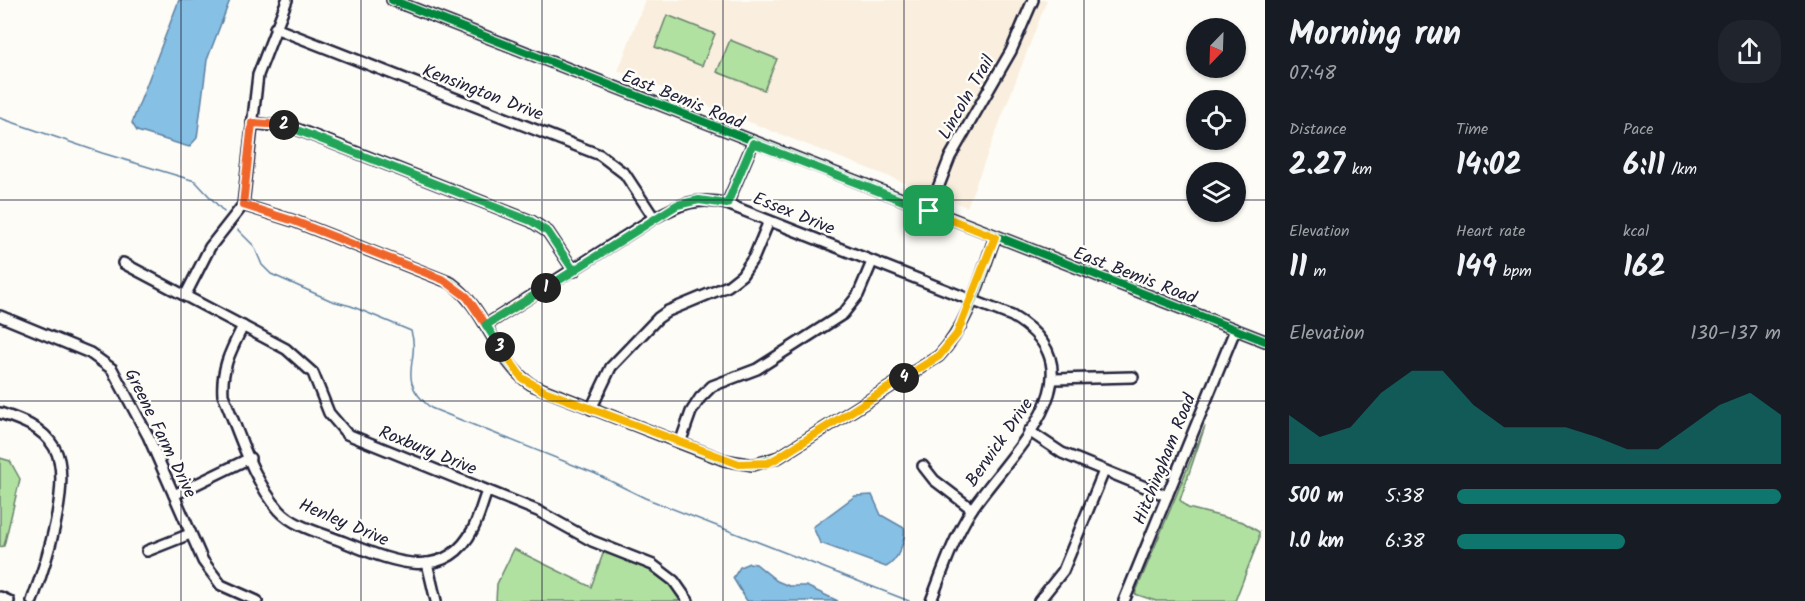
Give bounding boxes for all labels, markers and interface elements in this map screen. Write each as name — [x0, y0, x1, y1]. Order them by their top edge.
text: Morning run — [1289, 9, 1461, 62]
north arrow — [1186, 18, 1246, 78]
map controls — [1186, 18, 1246, 222]
button: share — [1718, 20, 1781, 83]
street label: Lincoln Trail — [931, 49, 1004, 146]
street label: Kensington Drive — [418, 57, 547, 130]
text: 07:48 — [1289, 58, 1336, 90]
street label: East Bemis Road — [617, 63, 749, 139]
button: locate — [1186, 90, 1246, 150]
pin: 2 — [269, 110, 299, 140]
text: 2 — [279, 112, 289, 137]
text: Distance — [1289, 117, 1347, 142]
text: Time — [1456, 117, 1488, 142]
text: Pace — [1623, 117, 1654, 142]
text: 2.27 — [1289, 142, 1345, 190]
text: 14:02 — [1456, 142, 1522, 190]
text: 6:11 — [1623, 142, 1665, 190]
text: km — [1345, 157, 1372, 182]
text: /km — [1665, 157, 1697, 182]
button: layers — [1186, 162, 1246, 222]
street label: Essex Drive — [748, 185, 839, 244]
pin — [903, 185, 954, 236]
icon: arrive — [912, 194, 945, 227]
text: Elevation — [1289, 219, 1350, 244]
text: Heart rate — [1456, 219, 1526, 244]
text: kcal — [1623, 219, 1649, 244]
street label: East Bemis Road — [1069, 240, 1201, 314]
text: 11 — [1289, 244, 1307, 292]
text: 149 — [1456, 244, 1497, 292]
text: 162 — [1623, 244, 1666, 292]
text: m — [1307, 259, 1326, 284]
text: bpm — [1497, 259, 1532, 284]
pin: 1 — [531, 273, 561, 303]
text: 1 — [544, 275, 548, 300]
text: Elevation — [1289, 318, 1365, 350]
text: 130–137 m — [1690, 318, 1781, 350]
pin: 3 — [485, 332, 515, 362]
text: 3 — [496, 334, 504, 359]
pin: 4 — [889, 363, 919, 393]
street label: Greene Farm Drive — [116, 364, 204, 503]
text: 4 — [900, 365, 908, 390]
street label: Hitchingham Road — [1126, 389, 1205, 529]
street label: Berwick Drive — [959, 392, 1042, 493]
street label: Roxbury Drive — [374, 419, 481, 484]
text: 500 m — [1289, 481, 1344, 513]
text: 5:38 — [1385, 481, 1424, 513]
street label: Henley Drive — [294, 491, 393, 555]
text: 1.0 km — [1289, 526, 1344, 558]
text: 6:38 — [1385, 526, 1425, 558]

